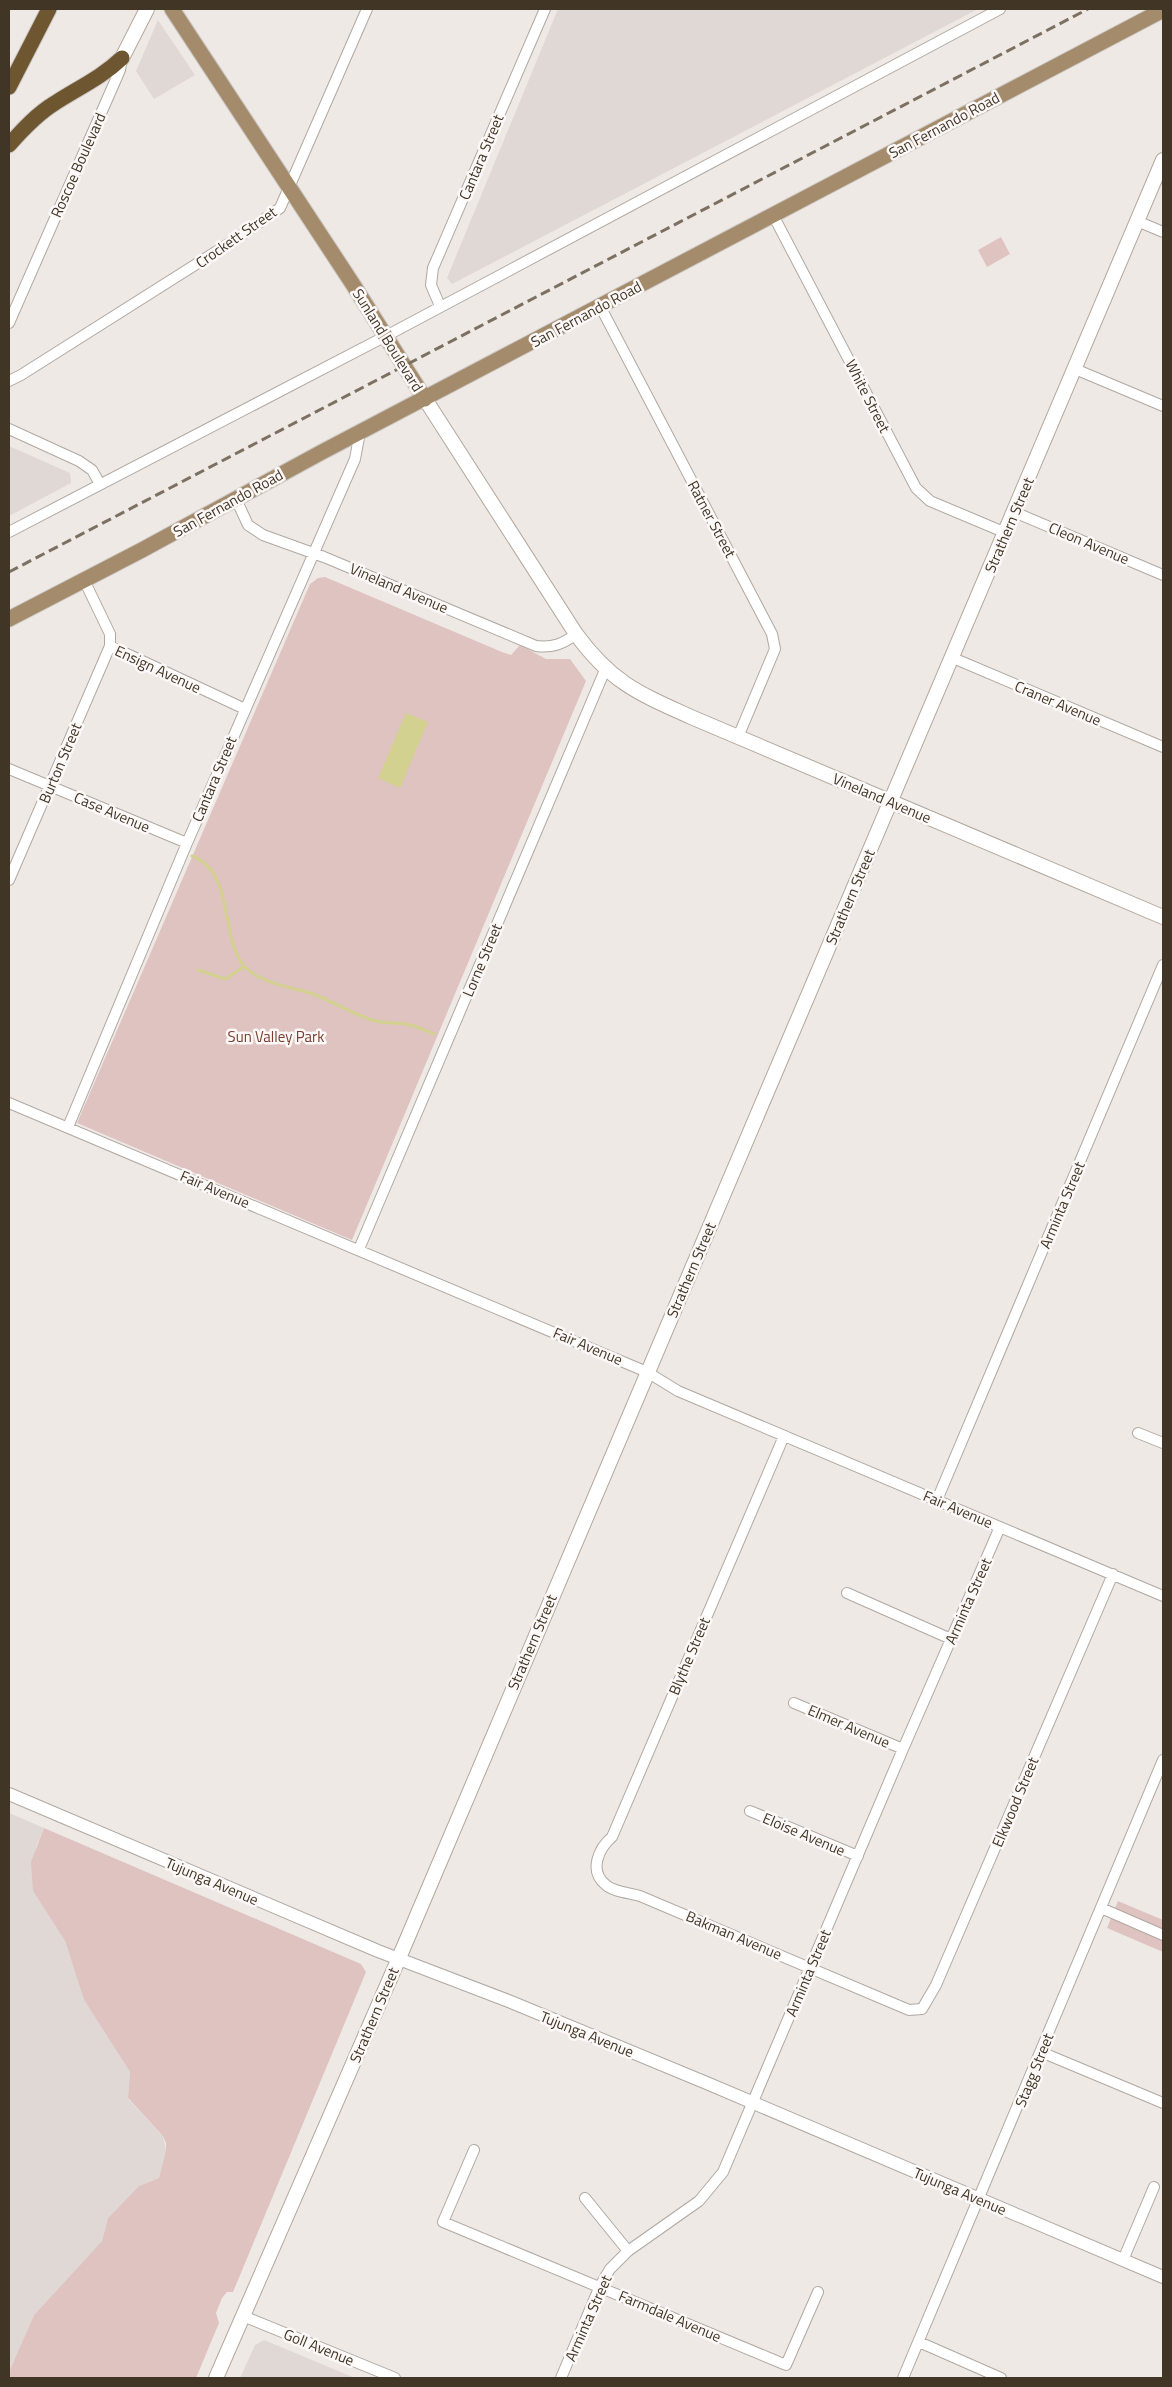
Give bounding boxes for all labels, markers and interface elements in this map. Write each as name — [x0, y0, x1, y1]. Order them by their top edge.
street label: San Fernando Road — [884, 86, 1004, 164]
street label: Roscoe Boulevard — [45, 109, 111, 221]
street label: Cantara Street — [453, 110, 510, 203]
street label: Crockett Street — [191, 200, 282, 274]
street label: San Fernando Road — [526, 275, 646, 353]
street label: Sunland Boulevard — [347, 284, 429, 396]
street label: White Street — [840, 355, 897, 437]
street label: San Fernando Road — [169, 463, 287, 543]
street label: Strathern Street — [978, 473, 1040, 576]
street label: Ratner Street — [682, 476, 742, 562]
street label: Cleon Avenue — [1045, 516, 1133, 570]
street label: Vineland Avenue — [346, 557, 452, 619]
street label: Ensign Avenue — [111, 639, 205, 699]
street label: Craner Avenue — [1011, 674, 1105, 732]
street label: Burton Street — [33, 718, 88, 807]
street label: Cantara Street — [186, 732, 243, 825]
street label: Vineland Avenue — [829, 767, 935, 829]
street label: Case Avenue — [70, 786, 154, 838]
street label: Strathern Street — [819, 845, 881, 948]
street label: Lorne Street — [456, 919, 508, 1000]
park label: Sun Valley Park — [228, 1025, 324, 1048]
street label: Arminta Street — [1033, 1157, 1091, 1252]
street label: Fair Avenue — [177, 1164, 253, 1214]
street label: Strathern Street — [660, 1218, 722, 1321]
street label: Fair Avenue — [550, 1321, 626, 1371]
street label: Fair Avenue — [920, 1484, 996, 1534]
street label: Arminta Street — [939, 1553, 998, 1648]
street label: Strathern Street — [501, 1590, 563, 1693]
street label: Blythe Street — [662, 1613, 716, 1699]
street label: Elmer Avenue — [804, 1698, 894, 1754]
street label: Elkwood Street — [986, 1753, 1045, 1851]
street label: Eloise Avenue — [759, 1806, 849, 1862]
street label: Tujunga Avenue — [162, 1851, 262, 1911]
street label: Bakman Avenue — [682, 1904, 786, 1966]
street label: Arminta Street — [779, 1925, 837, 2020]
street label: Strathern Street — [343, 1963, 405, 2066]
street label: Tujunga Avenue — [537, 2005, 637, 2063]
street label: Stagg Street — [1009, 2029, 1060, 2111]
street label: Tujunga Avenue — [910, 2161, 1010, 2221]
street label: Arminta Street — [559, 2270, 618, 2365]
street label: Farmdale Avenue — [615, 2284, 725, 2348]
street label: Goll Avenue — [280, 2322, 358, 2372]

